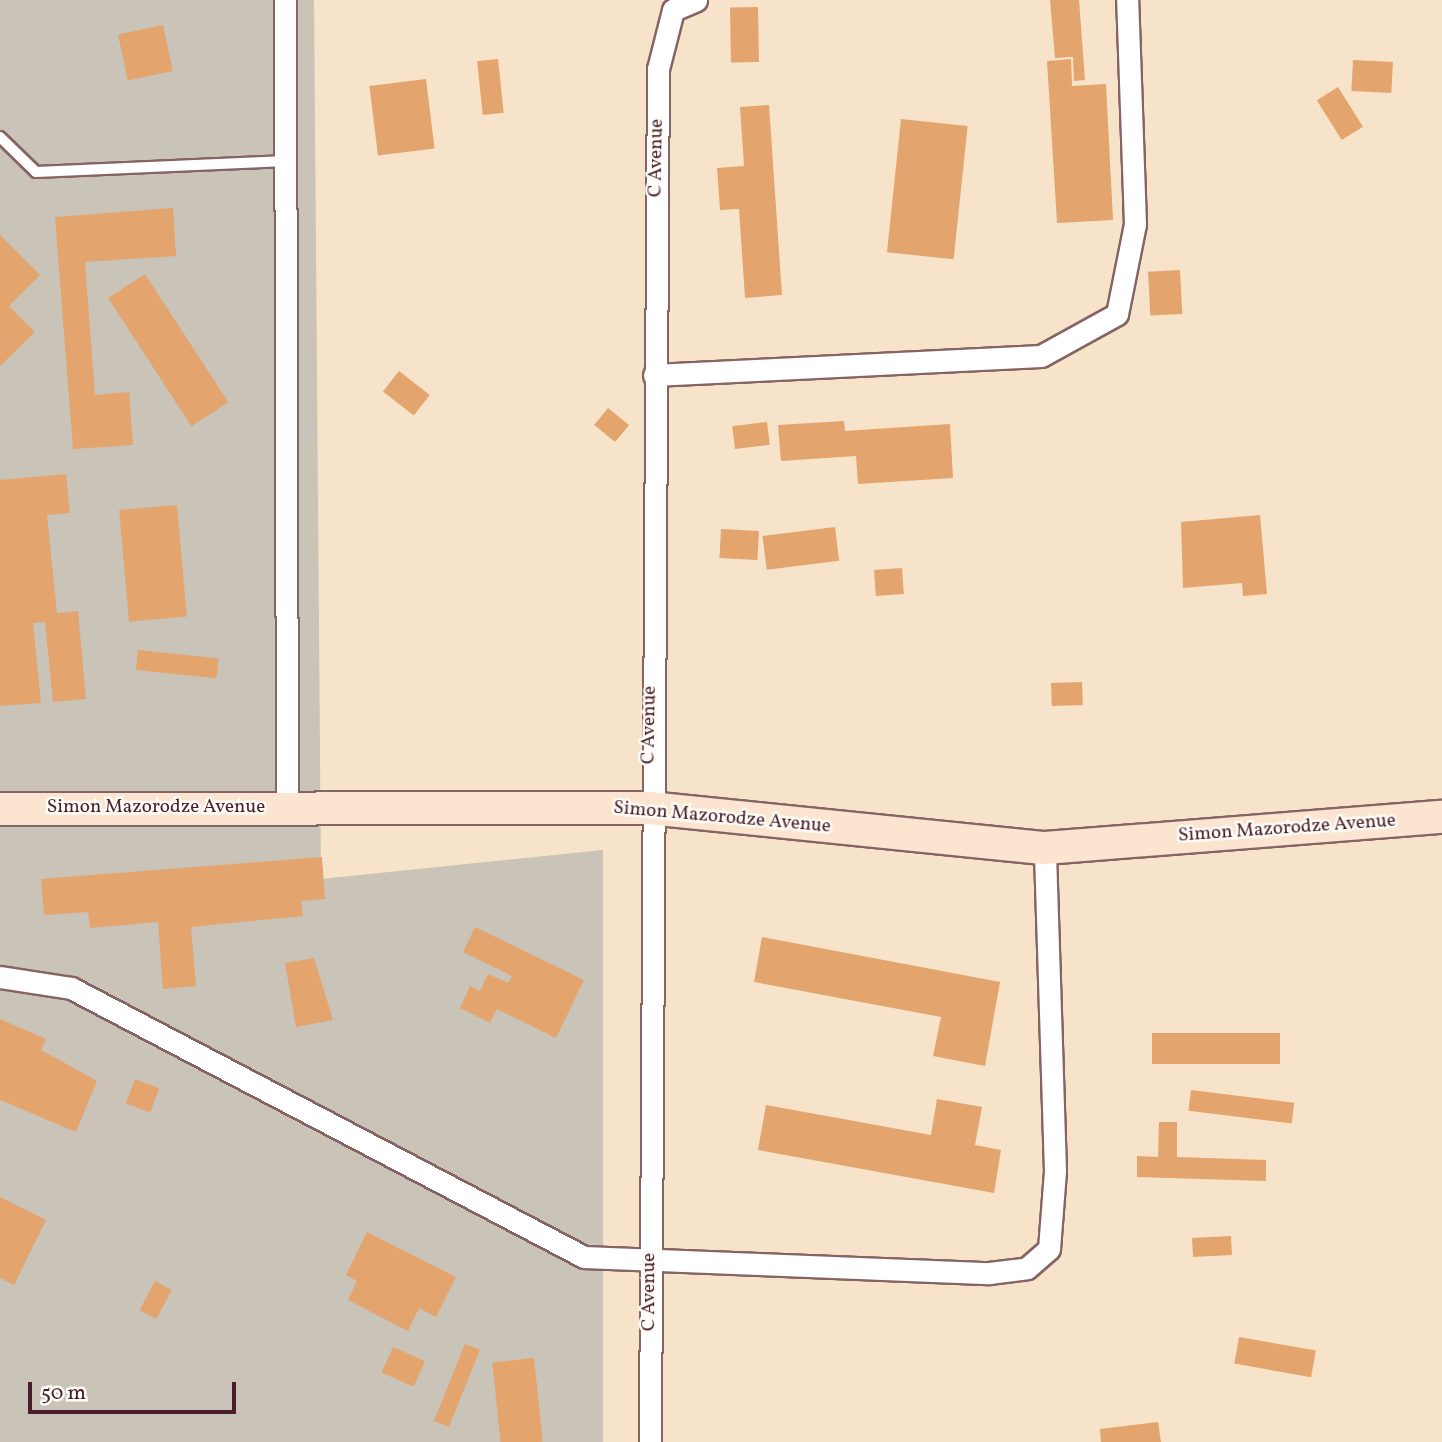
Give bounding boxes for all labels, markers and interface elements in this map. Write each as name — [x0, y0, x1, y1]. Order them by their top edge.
street label: C Avenue — [645, 119, 669, 197]
street label: C Avenue — [638, 686, 662, 764]
street label: Simon Mazorodze Avenue — [47, 797, 265, 819]
street label: Simon Mazorodze Avenue — [612, 797, 832, 839]
street label: Simon Mazorodze Avenue — [1177, 810, 1397, 848]
street label: C Avenue — [639, 1253, 661, 1331]
scale bar — [32, 1368, 240, 1412]
text: 50 m — [41, 1379, 86, 1408]

